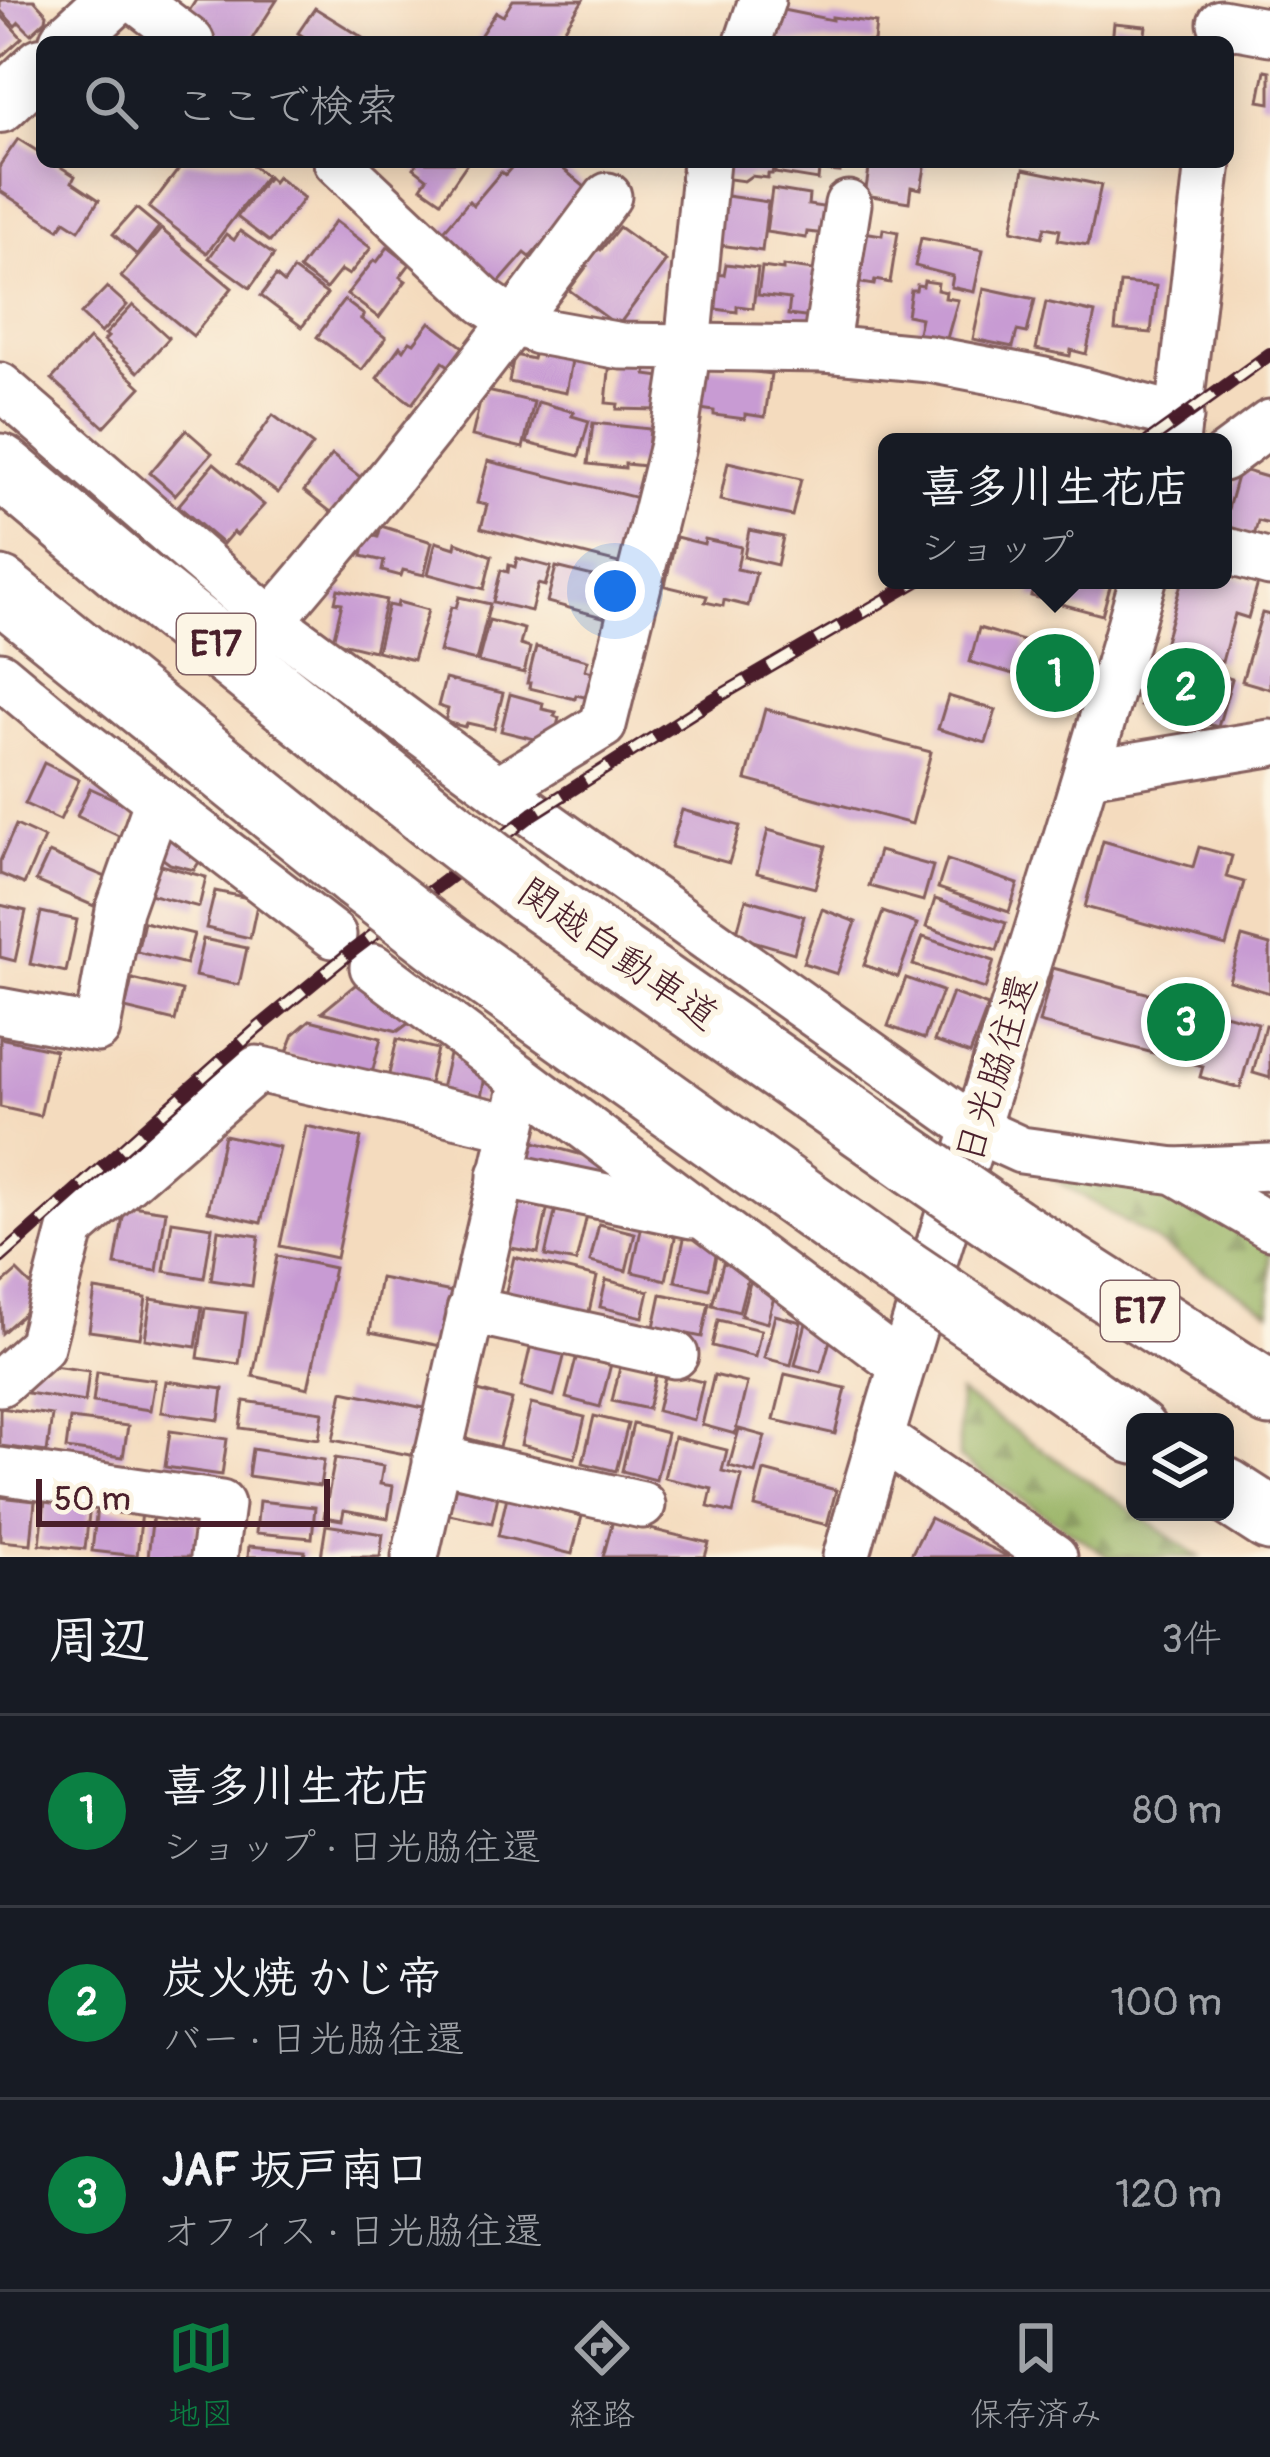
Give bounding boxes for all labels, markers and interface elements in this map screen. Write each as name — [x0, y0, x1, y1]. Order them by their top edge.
search box — [36, 36, 1234, 168]
icon: search — [78, 69, 144, 135]
text: ここで検索 — [174, 79, 399, 135]
popup — [878, 433, 1232, 589]
text: 喜多川生花店 — [920, 460, 1190, 516]
text: ショップ — [920, 524, 1074, 573]
your location — [585, 561, 645, 621]
road number: E17 — [177, 614, 255, 674]
pin: 1 — [1016, 628, 1094, 718]
pin: 2 — [1147, 642, 1225, 732]
street label: 関越自動車道 — [508, 867, 728, 1041]
street label: 日光脇往還 — [944, 969, 1048, 1169]
pin: 3 — [1147, 977, 1225, 1067]
road number: E17 — [1101, 1281, 1179, 1341]
map controls — [1126, 1413, 1234, 1521]
button: layers — [1126, 1413, 1234, 1521]
scale bar — [36, 1473, 330, 1526]
text: 50 m — [54, 1479, 131, 1520]
text: 周辺 — [48, 1609, 150, 1673]
text: 3件 — [1161, 1615, 1222, 1664]
text: 喜多川生花店 — [162, 1759, 432, 1815]
text: 1 — [79, 1786, 95, 1835]
text: 80 m — [1133, 1786, 1222, 1835]
text: ショップ · 日光脇往還 — [162, 1823, 541, 1872]
text: 炭火焼 かじ帝 — [162, 1951, 442, 2007]
text: 2 — [76, 1978, 98, 2027]
text: 100 m — [1110, 1978, 1222, 2027]
text: バー · 日光脇往還 — [162, 2015, 465, 2064]
text: JAF 坂戸南口 — [162, 2143, 430, 2199]
text: 3 — [76, 2170, 98, 2219]
text: 120 m — [1115, 2170, 1222, 2219]
text: オフィス · 日光脇往還 — [162, 2207, 543, 2256]
tab: 地図 — [168, 2315, 234, 2435]
tab: 経路 — [569, 2315, 635, 2435]
tab: 保存済み — [970, 2315, 1102, 2435]

